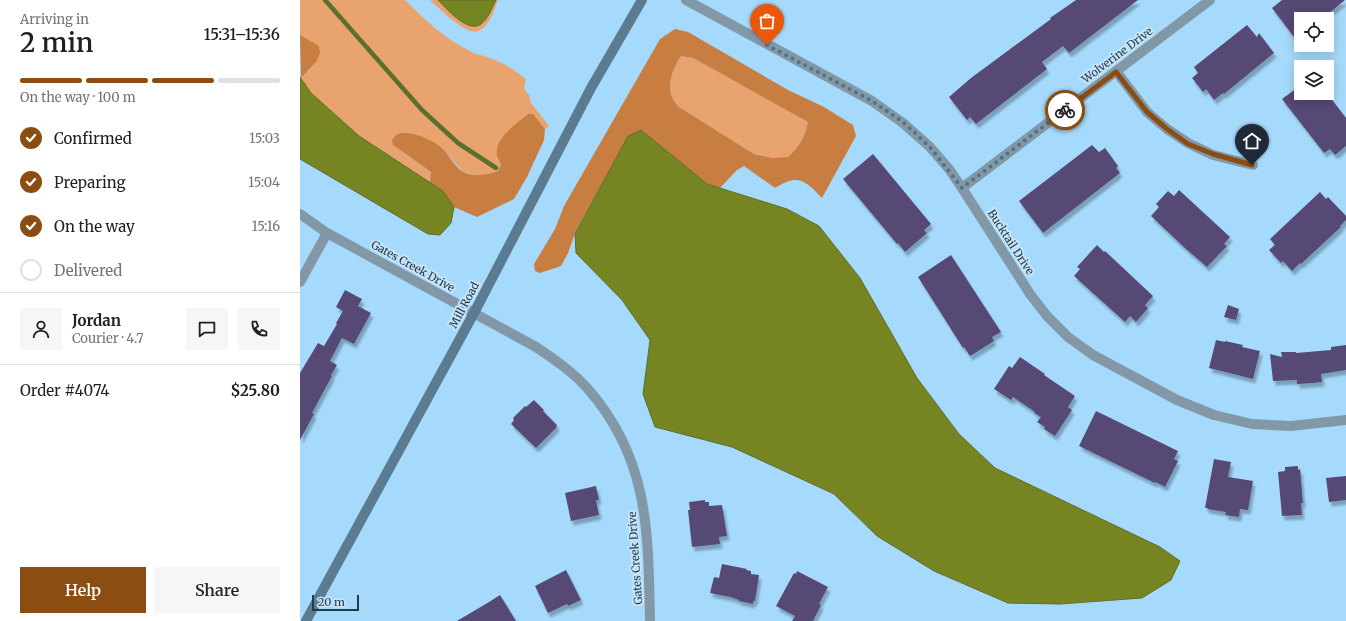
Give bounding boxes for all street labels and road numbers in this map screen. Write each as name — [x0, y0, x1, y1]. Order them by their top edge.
street label: Wolverine Drive — [1078, 24, 1155, 87]
street label: Bucktail Drive — [985, 207, 1037, 277]
street label: Gates Creek Drive — [369, 237, 457, 295]
street label: Mill Road — [446, 279, 482, 331]
street label: Gates Creek Drive — [625, 511, 645, 605]

